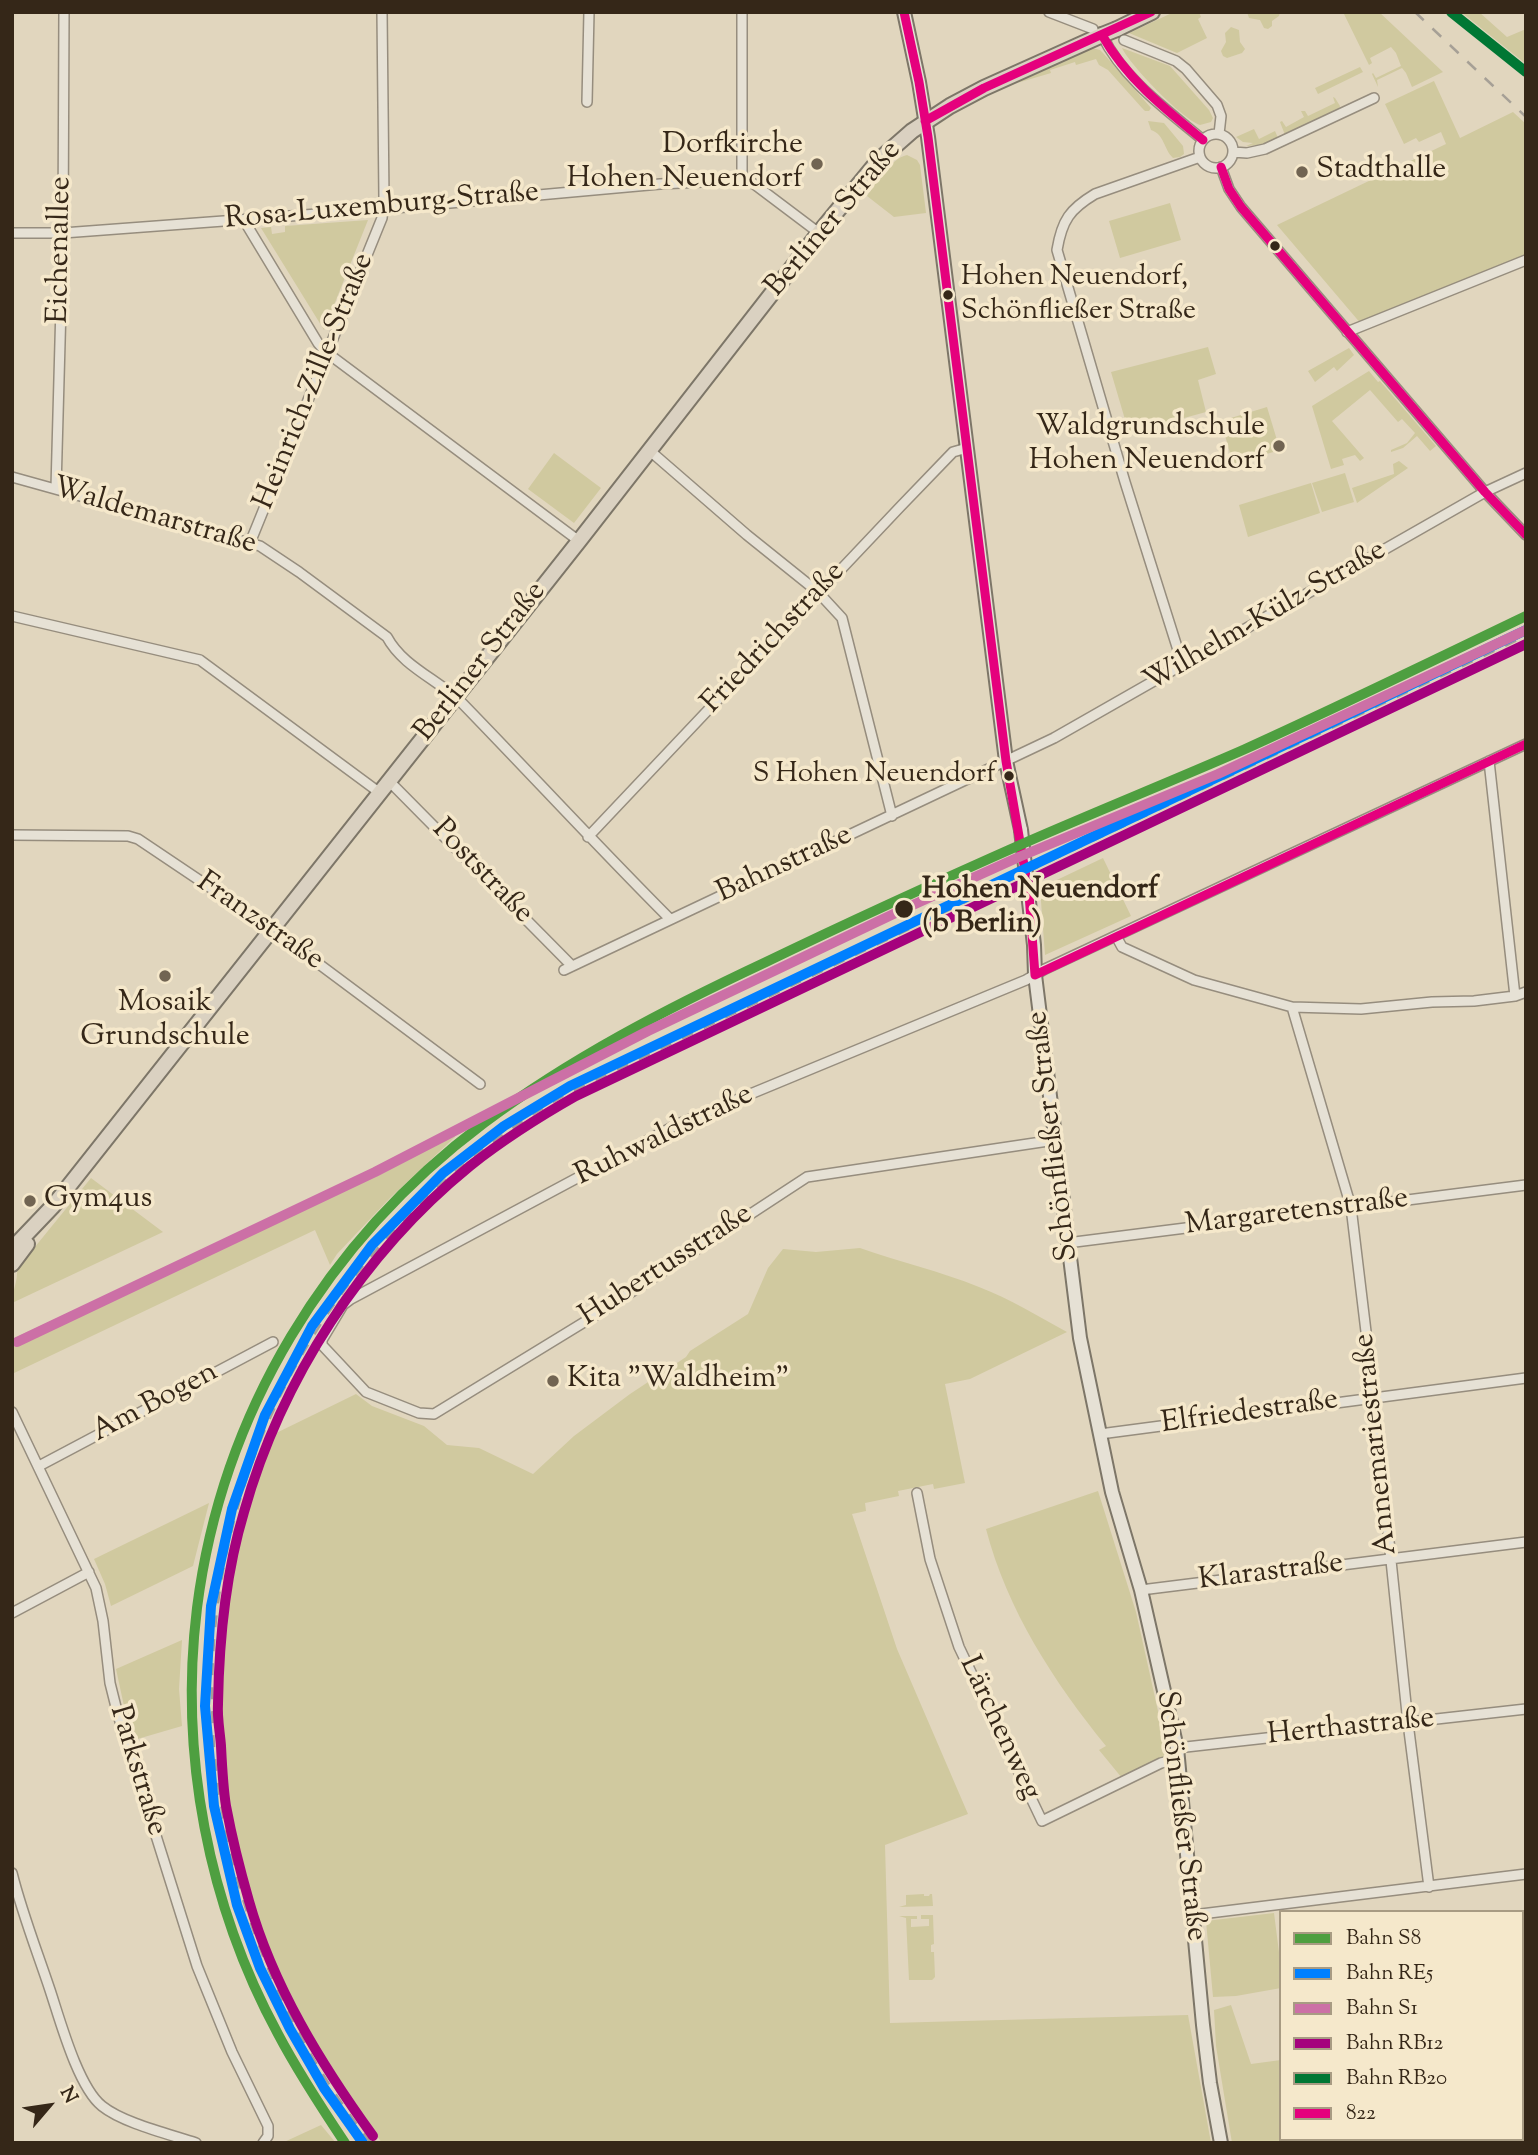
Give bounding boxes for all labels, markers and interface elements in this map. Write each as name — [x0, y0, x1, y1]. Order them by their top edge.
place label: Dorfkirche Hohen Neuendorf — [567, 129, 803, 200]
street label: Berliner Straße — [759, 135, 911, 305]
place label: Stadthalle — [1316, 154, 1446, 190]
marker: Dorfkirche Hohen Neuendorf — [809, 156, 825, 172]
marker: Stadthalle — [1294, 164, 1310, 180]
street label: Eichenallee — [43, 176, 81, 324]
street label: Rosa-Luxemburg-Straße — [223, 176, 541, 240]
unlabelled marker — [1268, 239, 1282, 253]
street label: Heinrich-Zille-Straße — [248, 249, 384, 515]
place label: Hohen Neuendorf, Schönfließer Straße — [961, 262, 1196, 328]
marker: Hohen Neuendorf, Schönfließer Straße — [941, 288, 955, 302]
place label: Waldgrundschule Hohen Neuendorf — [1029, 411, 1265, 481]
marker: Waldgrundschule Hohen Neuendorf — [1271, 438, 1287, 454]
street label: Waldemarstraße — [48, 472, 260, 564]
street label: Wilhelm-Külz-Straße — [1139, 534, 1393, 702]
street label: Friedrichstraße — [696, 556, 854, 722]
street label: Berliner Straße — [408, 576, 556, 750]
place label: S Hohen Neuendorf — [753, 759, 996, 793]
marker: S Hohen Neuendorf — [1002, 769, 1016, 783]
street label: Poststraße — [423, 813, 539, 933]
street label: Bahnstraße — [712, 819, 858, 913]
street label: Franzstraße — [188, 866, 330, 980]
place label: Hohen Neuendorf (b Berlin) — [922, 874, 1158, 944]
marker: Hohen Neuendorf (b Berlin) — [893, 898, 915, 920]
marker: Mosaik Grundschule — [157, 968, 173, 984]
place label: Mosaik Grundschule — [80, 987, 250, 1058]
street label: Schönfließer Straße — [1022, 1009, 1088, 1263]
street label: Ruhwaldstraße — [570, 1078, 760, 1196]
street label: Margaretenstraße — [1184, 1182, 1410, 1246]
place label: Gym4us — [44, 1183, 152, 1219]
marker: Gym4us — [22, 1193, 38, 1209]
street label: Hubertusstraße — [574, 1198, 760, 1336]
street label: Annemariestraße — [1348, 1332, 1408, 1556]
street label: Am Bogen — [87, 1356, 225, 1452]
place label: Kita "Waldheim" — [567, 1363, 789, 1399]
marker: Kita "Waldheim" — [545, 1373, 561, 1389]
street label: Elfriedestraße — [1159, 1384, 1341, 1444]
street label: Klarastraße — [1197, 1547, 1345, 1601]
street label: Lärchenweg — [949, 1651, 1047, 1807]
street label: Schönfließer Straße — [1146, 1689, 1212, 1943]
street label: Parkstraße — [99, 1702, 173, 1840]
street label: Herthastraße — [1266, 1702, 1436, 1756]
legend — [1279, 1910, 1524, 2141]
text: Bahn S8 — [1346, 1924, 1421, 1954]
text: Bahn RE5 — [1346, 1959, 1433, 1989]
text: Bahn S1 — [1346, 1994, 1418, 2024]
text: Bahn RB12 — [1346, 2029, 1443, 2059]
text: Bahn RB20 — [1346, 2064, 1447, 2094]
north arrow — [14, 2071, 84, 2141]
text: N — [52, 2082, 83, 2109]
text: 822 — [1346, 2099, 1376, 2129]

